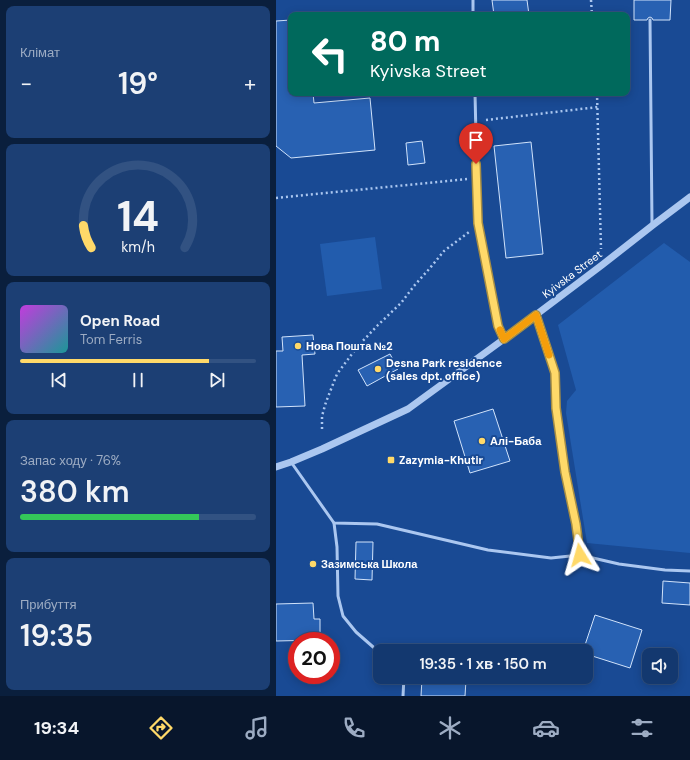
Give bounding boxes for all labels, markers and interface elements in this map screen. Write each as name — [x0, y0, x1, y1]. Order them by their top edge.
text: 80 m — [370, 23, 440, 60]
icon: left — [304, 28, 356, 80]
text: Клімат — [20, 44, 60, 61]
text: Kyivska Street — [370, 59, 487, 83]
text: 19° — [118, 64, 158, 103]
text: − — [20, 69, 32, 98]
text: + — [244, 69, 256, 98]
pin — [459, 123, 493, 164]
icon: arrive — [465, 129, 487, 151]
text: 14 — [117, 190, 159, 244]
text: km/h — [121, 238, 155, 256]
street label: Kyivska Street — [539, 247, 605, 301]
text: Open Road — [80, 311, 160, 331]
text: Tom Ferris — [80, 331, 142, 348]
place label: Нова Пошта №2 — [306, 339, 392, 353]
marker: Нова Пошта №2 — [293, 341, 303, 351]
place label: Desna Park residence (sales dpt. office) — [386, 356, 503, 383]
marker: Desna Park residence (sales dpt. office) — [373, 364, 383, 374]
icon: previous — [48, 369, 70, 391]
icon: pause — [127, 369, 149, 391]
icon: next — [206, 369, 228, 391]
place label: Алі-Баба — [490, 434, 542, 448]
marker: Алі-Баба — [477, 436, 487, 446]
text: Запас ходу · 76% — [20, 452, 121, 469]
place label: Zazymia-Khutir — [399, 453, 484, 467]
marker: Zazymia-Khutir — [386, 455, 396, 465]
text: 380 km — [20, 472, 129, 511]
position arrow — [559, 534, 601, 576]
place label: Зазимська Школа — [321, 557, 418, 571]
marker: Зазимська Школа — [308, 559, 318, 569]
text: Прибуття — [20, 596, 76, 613]
text: 19:35 — [20, 616, 93, 655]
speed limit sign: 20 — [288, 632, 340, 684]
map controls — [642, 648, 678, 684]
button: sound — [642, 648, 678, 684]
text: 19:35 · 1 хв · 150 m — [419, 654, 547, 674]
icon: directions — [147, 714, 175, 742]
icon: music — [243, 714, 271, 742]
icon: phone — [340, 714, 368, 742]
icon: climate — [436, 714, 464, 742]
icon: car — [532, 714, 560, 742]
icon: filters — [628, 714, 656, 742]
text: 19:34 — [34, 716, 79, 740]

